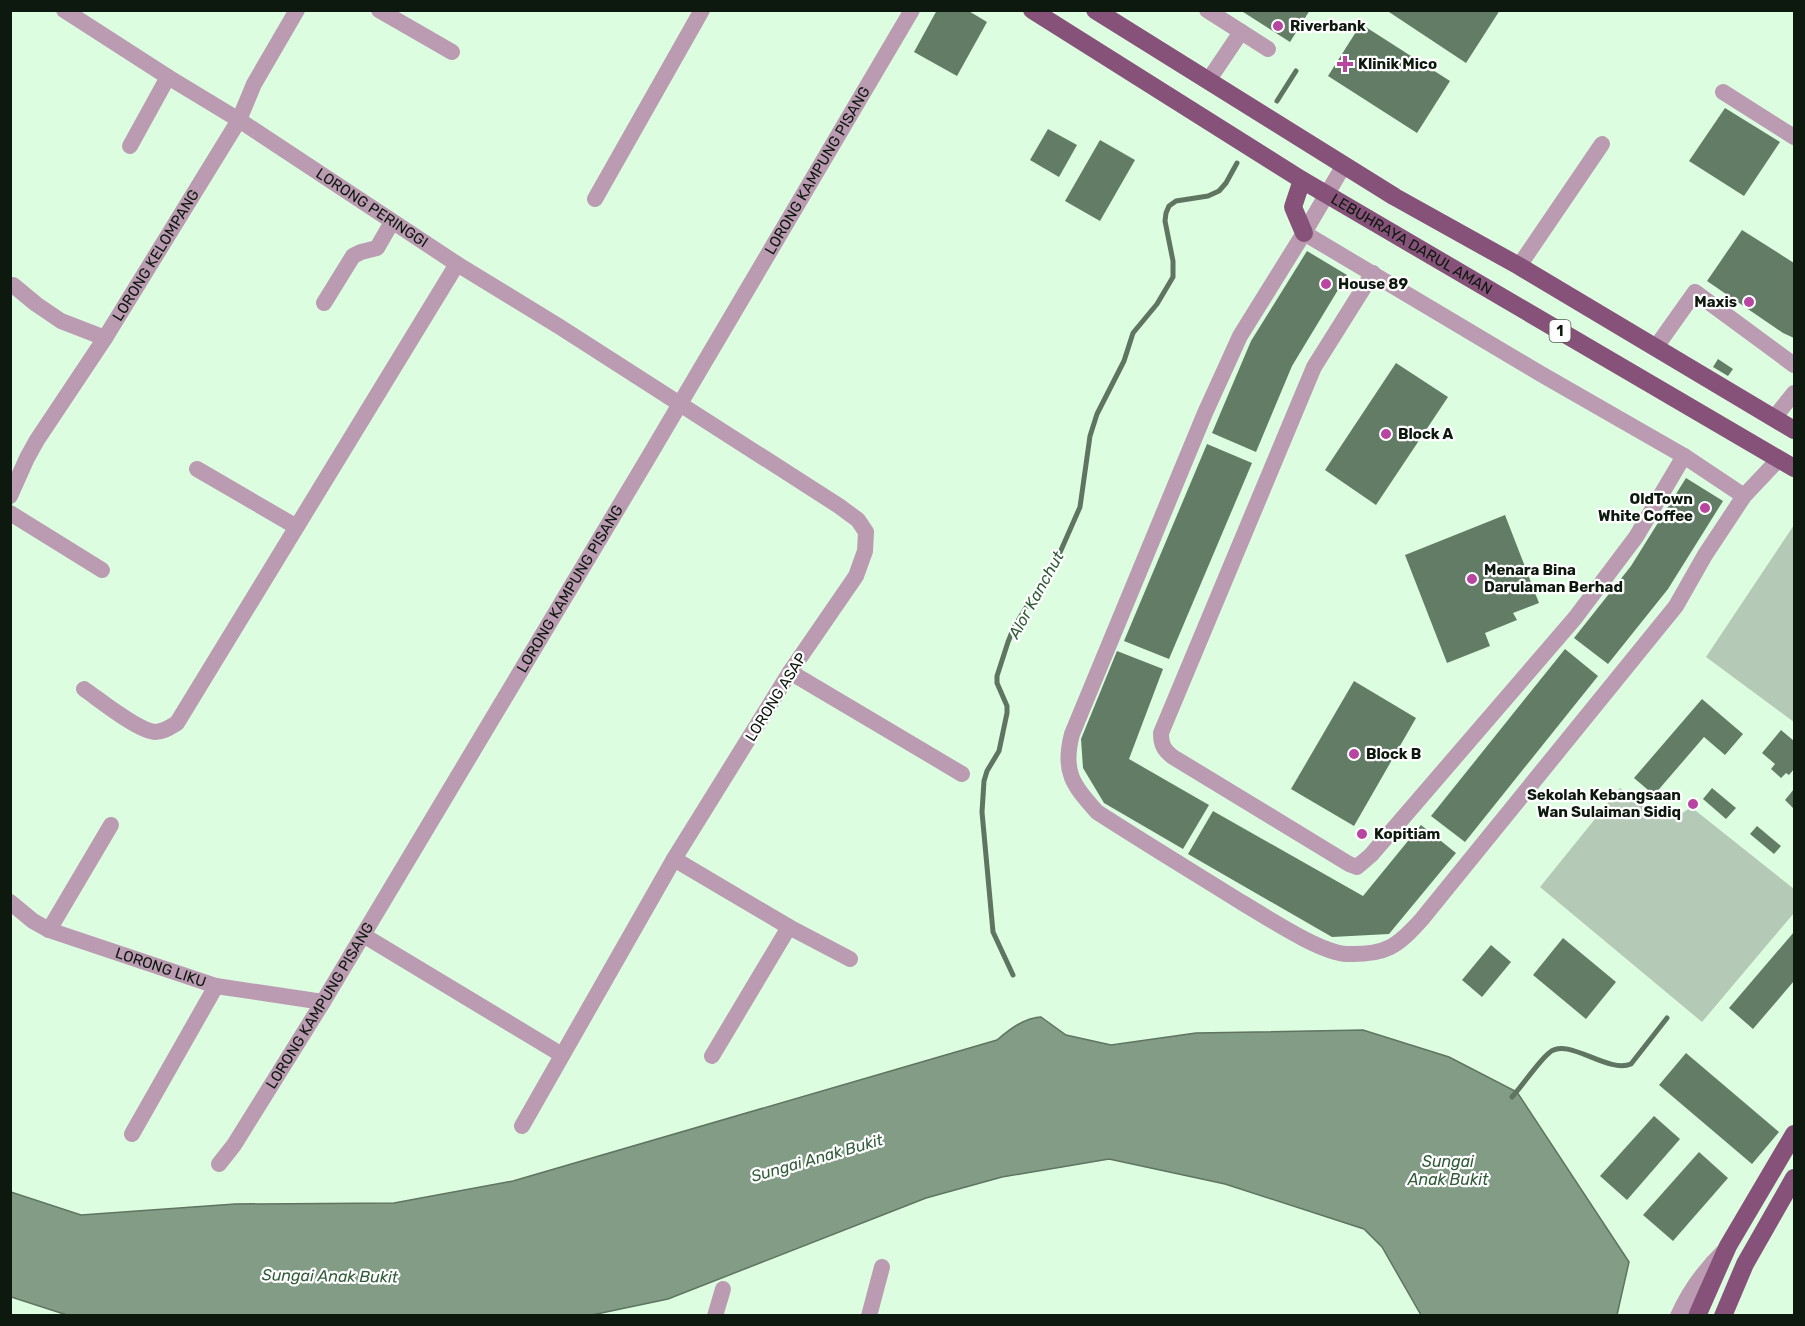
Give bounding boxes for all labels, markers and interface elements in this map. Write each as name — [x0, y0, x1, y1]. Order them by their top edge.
place label: Riverbank — [1290, 17, 1366, 35]
marker: Riverbank — [1271, 19, 1285, 33]
marker: Klinik Mico — [1336, 55, 1354, 73]
place label: Klinik Mico — [1358, 55, 1437, 73]
street label: LORONG KAMPUNG PISANG — [761, 83, 874, 258]
street label: LORONG PERINGGI — [313, 164, 431, 251]
street label: LORONG KELOMPANG — [109, 186, 203, 324]
street label: LEBUHRAYA DARUL AMAN — [1328, 190, 1495, 298]
place label: House 89 — [1338, 275, 1409, 293]
marker: House 89 — [1319, 277, 1333, 291]
place label: Maxis — [1694, 293, 1737, 311]
marker: Maxis — [1742, 295, 1756, 309]
road number: 1 — [1550, 320, 1570, 342]
place label: Block A — [1398, 425, 1453, 443]
marker: Block A — [1379, 427, 1393, 441]
place label: OldTown White Coffee — [1598, 490, 1693, 525]
marker: OldTown White Coffee — [1698, 501, 1712, 515]
street label: LORONG KAMPUNG PISANG — [513, 502, 627, 676]
water label: Alor Kanchut — [1004, 547, 1068, 643]
place label: Menara Bina Darulaman Berhad — [1484, 561, 1623, 596]
marker: Menara Bina Darulaman Berhad — [1465, 572, 1479, 586]
street label: LORONG ASAP — [742, 649, 811, 745]
place label: Block B — [1366, 745, 1421, 763]
marker: Block B — [1347, 747, 1361, 761]
place label: Sekolah Kebangsaan Wan Sulaiman Sidiq — [1527, 786, 1681, 821]
marker: Sekolah Kebangsaan Wan Sulaiman Sidiq — [1686, 797, 1700, 811]
place label: Kopitiam — [1374, 825, 1440, 843]
marker: Kopitiam — [1355, 827, 1369, 841]
street label: LORONG KAMPUNG PISANG — [262, 919, 378, 1092]
street label: LORONG LIKU — [113, 944, 209, 991]
water label: Sungai Anak Bukit — [749, 1130, 886, 1186]
water label: Sungai Anak Bukit — [1407, 1152, 1489, 1189]
water label: Sungai Anak Bukit — [262, 1265, 399, 1287]

